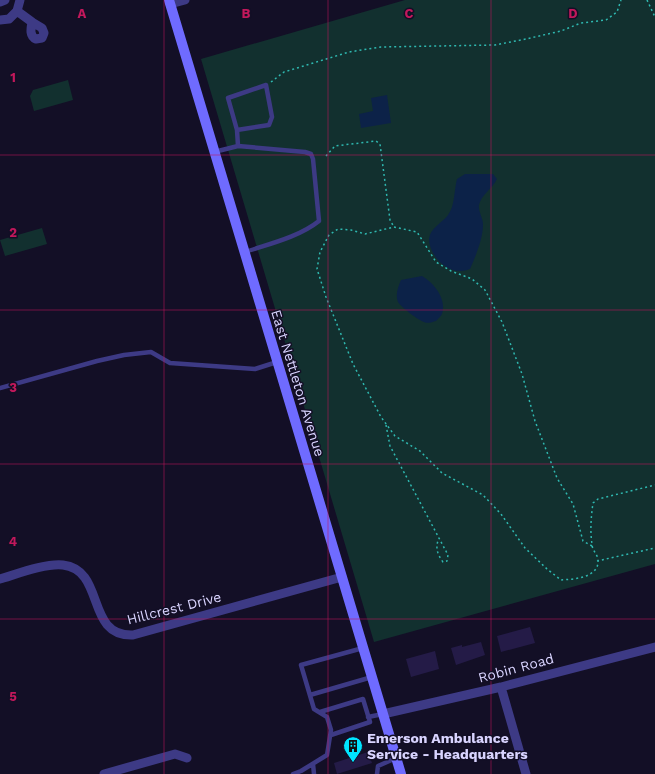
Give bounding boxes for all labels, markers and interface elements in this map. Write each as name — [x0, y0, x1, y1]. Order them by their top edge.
text: A — [78, 6, 87, 21]
text: B — [242, 6, 251, 21]
text: C — [405, 6, 414, 21]
text: D — [568, 6, 578, 21]
text: 1 — [10, 70, 16, 85]
text: 2 — [9, 225, 17, 240]
street label: East Nettleton Avenue — [268, 308, 328, 458]
text: 3 — [9, 380, 17, 395]
text: 4 — [9, 534, 18, 549]
street label: Hillcrest Drive — [125, 589, 223, 627]
street label: Robin Road — [476, 650, 556, 686]
text: 5 — [9, 689, 17, 704]
place label: Emerson Ambulance Service - Headquarters — [367, 730, 528, 762]
building icon: Emerson Ambulance Service - Headquarters — [342, 735, 364, 763]

